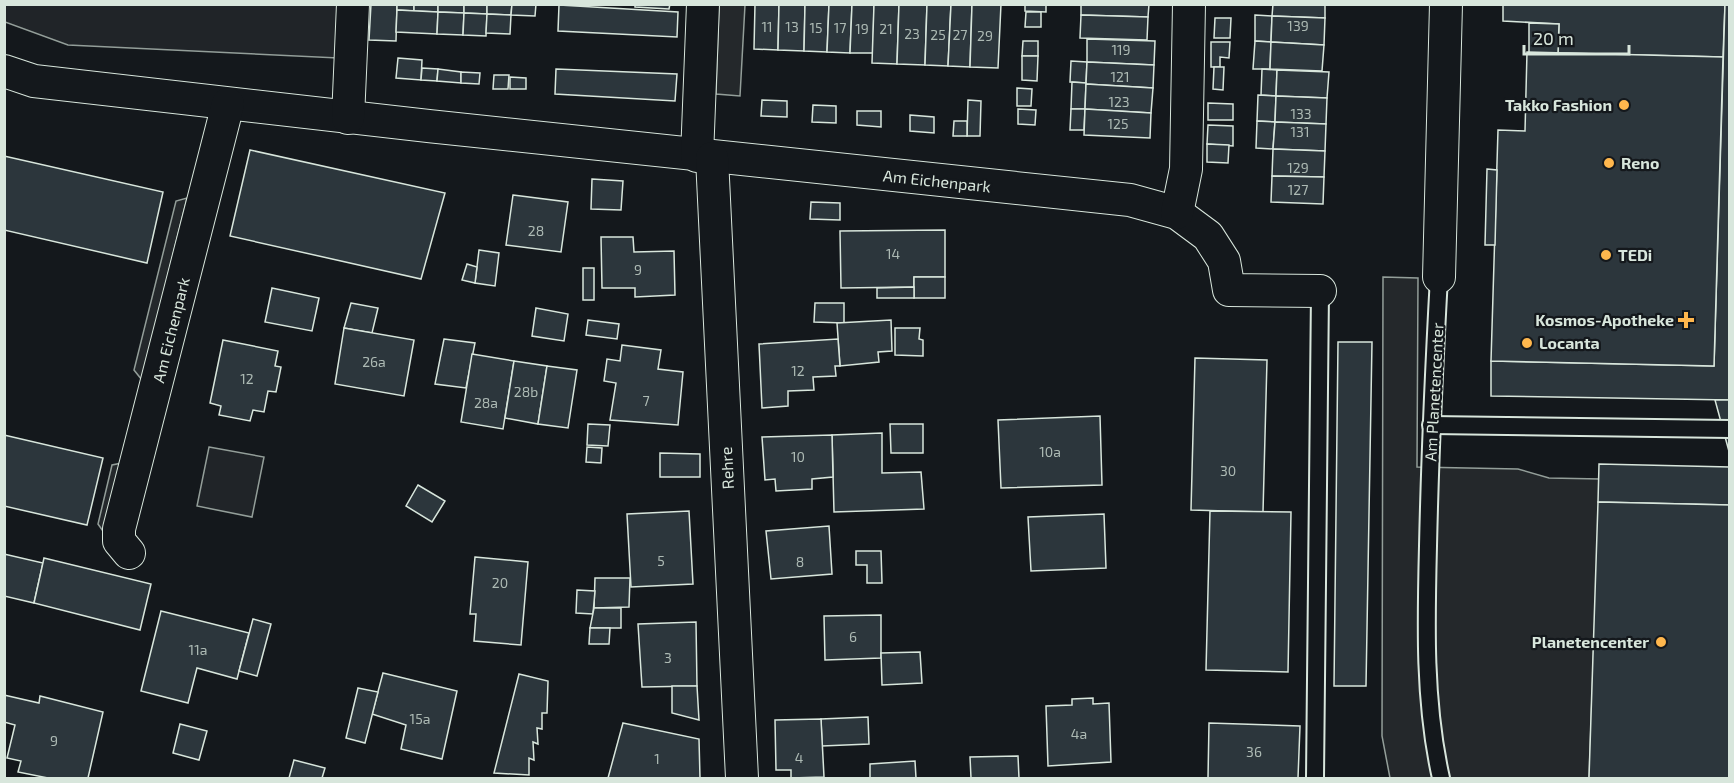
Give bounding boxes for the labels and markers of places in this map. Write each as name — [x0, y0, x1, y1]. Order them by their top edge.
place label: Takko Fashion — [1505, 95, 1612, 114]
marker: Takko Fashion — [1617, 98, 1631, 112]
place label: Reno — [1621, 153, 1659, 172]
marker: Reno — [1602, 156, 1616, 170]
place label: TEDi — [1618, 245, 1652, 264]
marker: TEDi — [1599, 248, 1613, 262]
place label: Kosmos-Apotheke — [1535, 310, 1674, 329]
marker: Kosmos-Apotheke — [1679, 313, 1693, 327]
place label: Locanta — [1539, 333, 1600, 352]
marker: Locanta — [1520, 336, 1534, 350]
place label: Planetencenter — [1532, 632, 1649, 651]
marker: Planetencenter — [1654, 635, 1668, 649]

